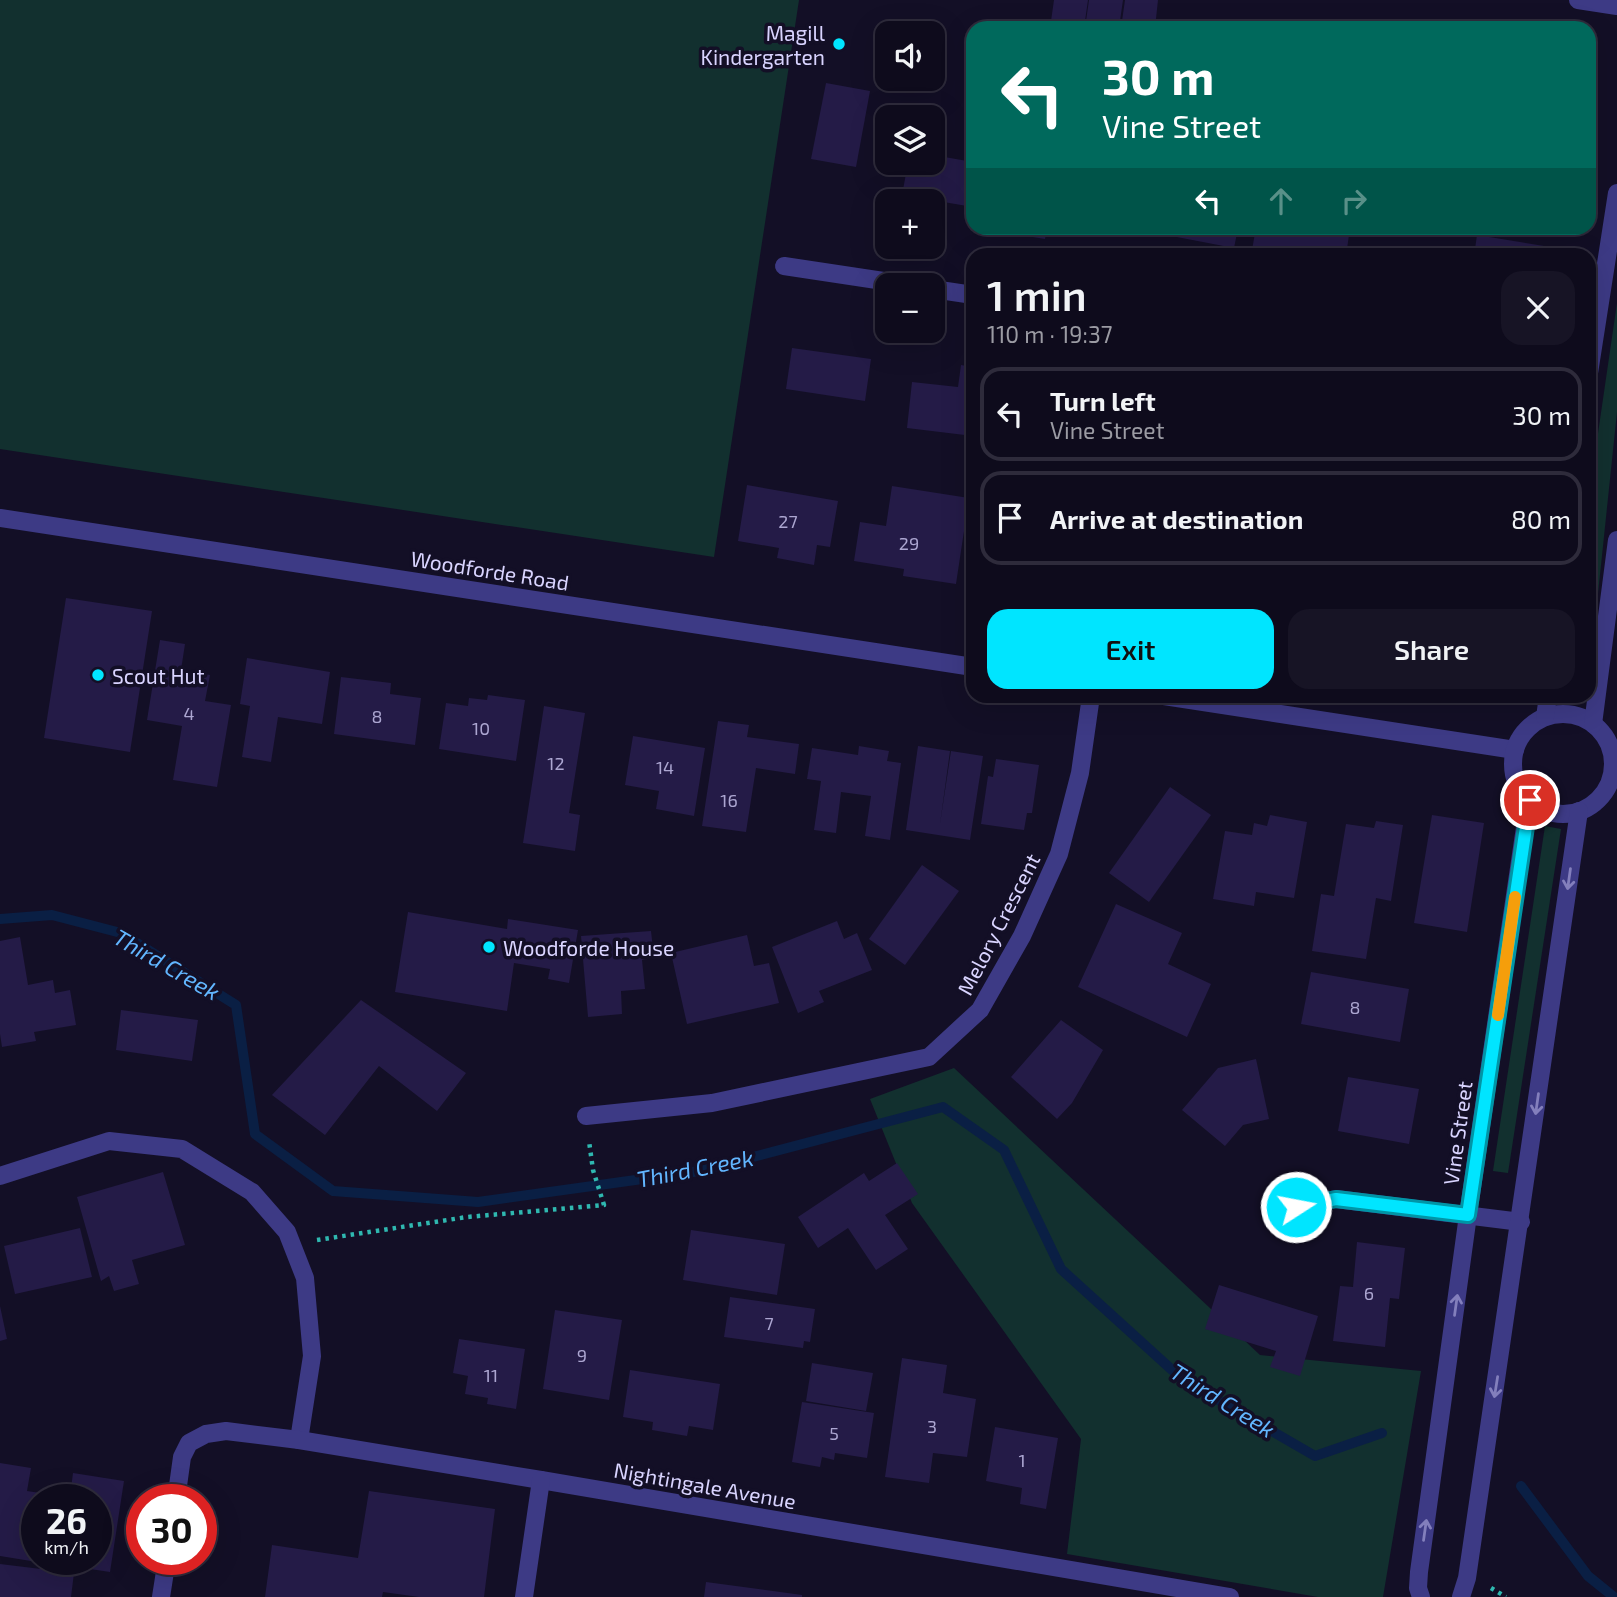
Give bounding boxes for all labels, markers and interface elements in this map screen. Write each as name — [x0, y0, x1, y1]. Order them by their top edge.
place label: Magill Kindergarten — [700, 20, 826, 69]
map controls — [875, 21, 945, 343]
button: sound — [875, 21, 945, 91]
marker: Magill Kindergarten — [831, 36, 847, 52]
text: 30 m — [1102, 46, 1214, 105]
icon: left — [987, 49, 1078, 140]
button: layers — [875, 105, 945, 175]
text: Vine Street — [1102, 106, 1261, 144]
icon: left — [1189, 182, 1227, 220]
icon: ahead — [1262, 182, 1300, 220]
icon: right — [1335, 182, 1373, 220]
button: + — [875, 189, 945, 259]
text: 1 min — [987, 269, 1087, 319]
button: close — [1501, 271, 1575, 345]
button: − — [875, 273, 945, 343]
text: 110 m · 19:37 — [987, 320, 1112, 348]
text: Turn left — [1050, 385, 1156, 416]
icon: left — [991, 395, 1029, 433]
text: 30 m — [1512, 399, 1571, 430]
text: Vine Street — [1050, 416, 1164, 444]
icon: arrive — [991, 499, 1029, 537]
text: Arrive at destination — [1050, 503, 1303, 534]
text: 80 m — [1511, 503, 1571, 534]
house number: 27 — [778, 510, 798, 532]
house number: 29 — [899, 532, 919, 554]
street label: Woodforde Road — [409, 545, 571, 595]
button: Exit — [987, 609, 1274, 689]
button: Share — [1288, 609, 1575, 689]
place label: Scout Hut — [112, 663, 204, 688]
marker: Scout Hut — [90, 667, 106, 683]
house number: 4 — [183, 702, 195, 724]
house number: 8 — [372, 705, 382, 727]
house number: 10 — [472, 717, 490, 739]
house number: 12 — [547, 752, 565, 774]
house number: 14 — [656, 756, 674, 778]
pin — [1500, 770, 1560, 830]
icon: arrive — [1511, 781, 1549, 819]
house number: 16 — [720, 789, 738, 811]
street label: Melory Crescent — [952, 849, 1044, 999]
one-way arrow — [1563, 867, 1576, 890]
water label: Third Creek — [109, 922, 225, 1006]
place label: Woodforde House — [503, 935, 674, 960]
marker: Woodforde House — [481, 939, 497, 955]
house number: 8 — [1350, 996, 1360, 1018]
street label: Vine Street — [1437, 1080, 1477, 1186]
one-way arrow — [1531, 1092, 1544, 1115]
water label: Third Creek — [634, 1143, 756, 1193]
position arrow — [1259, 1170, 1333, 1244]
house number: 6 — [1364, 1282, 1374, 1304]
one-way arrow — [1449, 1294, 1462, 1316]
house number: 7 — [764, 1312, 774, 1334]
house number: 9 — [577, 1344, 587, 1366]
water label: Third Creek — [1166, 1357, 1280, 1443]
house number: 11 — [484, 1364, 498, 1386]
one-way arrow — [1489, 1375, 1502, 1398]
house number: 3 — [927, 1415, 937, 1437]
house number: 5 — [829, 1422, 839, 1444]
house number: 1 — [1018, 1449, 1026, 1471]
street label: Nightingale Avenue — [612, 1457, 798, 1513]
speed limit sign: 30 — [126, 1484, 217, 1575]
text: 26 — [46, 1499, 87, 1541]
one-way arrow — [1419, 1519, 1432, 1542]
text: km/h — [44, 1536, 89, 1558]

